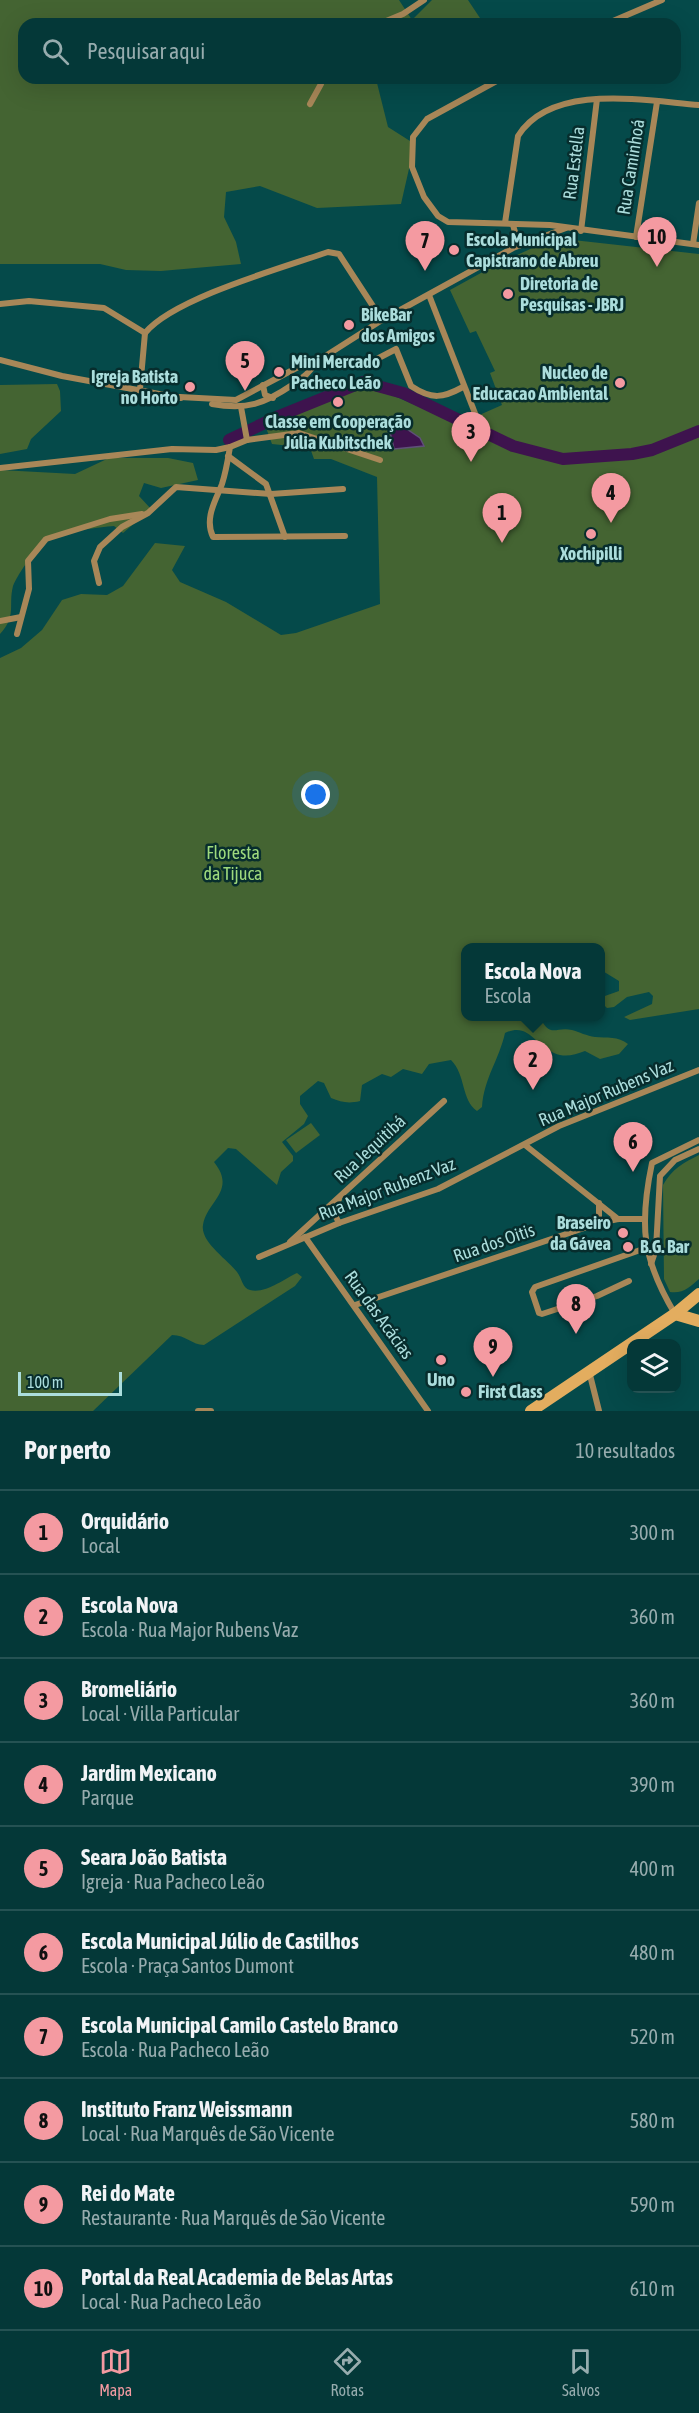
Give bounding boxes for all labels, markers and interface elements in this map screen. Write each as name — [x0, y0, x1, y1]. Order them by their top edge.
search box — [18, 18, 681, 84]
icon: search — [39, 35, 72, 68]
text: Pesquisar aqui — [87, 38, 205, 64]
street label: Rua Caminhoá — [613, 118, 648, 216]
street label: Rua Estella — [559, 125, 588, 201]
pin: 10 — [638, 218, 676, 267]
pin: 7 — [406, 222, 444, 271]
place label: Escola Municipal Capistrano de Abreu — [466, 229, 599, 271]
marker: Escola Municipal Capistrano de Abreu — [447, 243, 461, 257]
place label: Diretoria de Pesquisas - JBRJ — [520, 273, 624, 315]
marker: Diretoria de Pesquisas - JBRJ — [501, 287, 515, 301]
place label: BikeBar dos Amigos — [361, 304, 436, 346]
marker: BikeBar dos Amigos — [342, 318, 356, 332]
pin: 5 — [226, 342, 264, 391]
place label: Mini Mercado Pacheco Leão — [291, 351, 381, 393]
place label: Nucleo de Educacao Ambiental — [472, 362, 608, 404]
marker: Mini Mercado Pacheco Leão — [272, 365, 286, 379]
place label: Igreja Batista no Horto — [91, 366, 178, 408]
marker: Nucleo de Educacao Ambiental — [613, 376, 627, 390]
marker: Igreja Batista no Horto — [183, 380, 197, 394]
marker: Classe em Cooperação Júlia Kubitschek — [331, 395, 345, 409]
place label: Classe em Cooperação Júlia Kubitschek — [265, 411, 411, 453]
pin: 3 — [452, 412, 490, 462]
pin: 4 — [592, 474, 630, 523]
pin: 1 — [482, 494, 522, 543]
marker: Xochipilli — [584, 527, 598, 541]
place label: Xochipilli — [559, 543, 622, 564]
your location — [301, 780, 330, 809]
park label: Floresta da Tijuca — [204, 842, 262, 884]
popup — [461, 943, 605, 1021]
text: Escola Nova — [485, 958, 581, 984]
text: Escola — [485, 984, 532, 1007]
pin: 2 — [514, 1040, 552, 1090]
street label: Rua Major Rubens Vaz — [535, 1054, 677, 1130]
street label: Rua Jequitibá — [330, 1110, 410, 1187]
pin: 6 — [614, 1122, 652, 1172]
street label: Rua Major Rubenz Vaz — [316, 1153, 459, 1224]
place label: Braseiro da Gávea — [550, 1212, 611, 1254]
street label: Rua dos Oitis — [450, 1219, 537, 1266]
marker: Braseiro da Gávea — [616, 1226, 630, 1240]
place label: B.G. Bar — [640, 1236, 690, 1257]
marker: B.G. Bar — [621, 1240, 635, 1254]
street label: Rua das Acácias — [340, 1267, 418, 1363]
pin: 8 — [556, 1284, 596, 1334]
pin: 9 — [474, 1328, 512, 1377]
map controls — [627, 1339, 681, 1393]
button: layers — [627, 1339, 681, 1393]
marker: Uno — [434, 1353, 448, 1367]
scale bar — [18, 1369, 122, 1396]
place label: Uno — [427, 1369, 455, 1390]
text: 100 m — [27, 1373, 63, 1391]
place label: First Class — [478, 1381, 543, 1402]
marker: First Class — [459, 1385, 473, 1399]
text: Por perto — [24, 1435, 111, 1465]
text: 10 resultados — [575, 1439, 675, 1462]
text: Orquidário — [81, 1508, 169, 1534]
text: 1 — [39, 1521, 48, 1544]
text: 300 m — [630, 1521, 675, 1544]
text: Local — [81, 1534, 120, 1557]
text: Escola Nova — [81, 1592, 178, 1618]
text: 2 — [39, 1605, 48, 1628]
text: 360 m — [630, 1605, 675, 1628]
text: Escola · Rua Major Rubens Vaz — [81, 1618, 298, 1641]
text: Bromeliário — [81, 1676, 177, 1702]
text: 3 — [39, 1689, 48, 1712]
text: 360 m — [630, 1689, 675, 1712]
text: Local · Villa Particular — [81, 1702, 239, 1725]
text: Jardim Mexicano — [81, 1760, 217, 1786]
text: 4 — [39, 1773, 48, 1796]
text: 390 m — [630, 1773, 675, 1796]
text: Parque — [81, 1786, 134, 1809]
text: Seara João Batista — [81, 1844, 227, 1870]
text: 5 — [39, 1857, 48, 1880]
text: 400 m — [630, 1857, 675, 1880]
text: Igreja · Rua Pacheco Leão — [81, 1870, 265, 1893]
text: Escola Municipal Júlio de Castilhos — [81, 1928, 359, 1954]
text: 6 — [39, 1941, 48, 1964]
text: 480 m — [630, 1941, 675, 1964]
text: Escola · Praça Santos Dumont — [81, 1954, 294, 1977]
text: Escola Municipal Camilo Castelo Branco — [81, 2012, 398, 2038]
text: 7 — [39, 2025, 48, 2048]
text: 520 m — [630, 2025, 675, 2048]
text: Escola · Rua Pacheco Leão — [81, 2038, 269, 2061]
text: Instituto Franz Weissmann — [81, 2096, 292, 2122]
text: 8 — [39, 2109, 48, 2132]
text: 580 m — [630, 2109, 675, 2132]
text: Local · Rua Marquês de São Vicente — [81, 2122, 335, 2145]
text: Rei do Mate — [81, 2180, 175, 2206]
text: 9 — [39, 2193, 48, 2216]
text: 590 m — [630, 2193, 675, 2216]
text: Restaurante · Rua Marquês de São Vicente — [81, 2206, 385, 2229]
text: Portal da Real Academia de Belas Artas — [81, 2264, 393, 2290]
text: 10 — [34, 2277, 53, 2300]
text: 610 m — [630, 2277, 675, 2300]
text: Local · Rua Pacheco Leão — [81, 2290, 261, 2313]
tab: Mapa — [99, 2345, 132, 2399]
tab: Rotas — [331, 2345, 364, 2399]
tab: Salvos — [562, 2345, 600, 2399]

